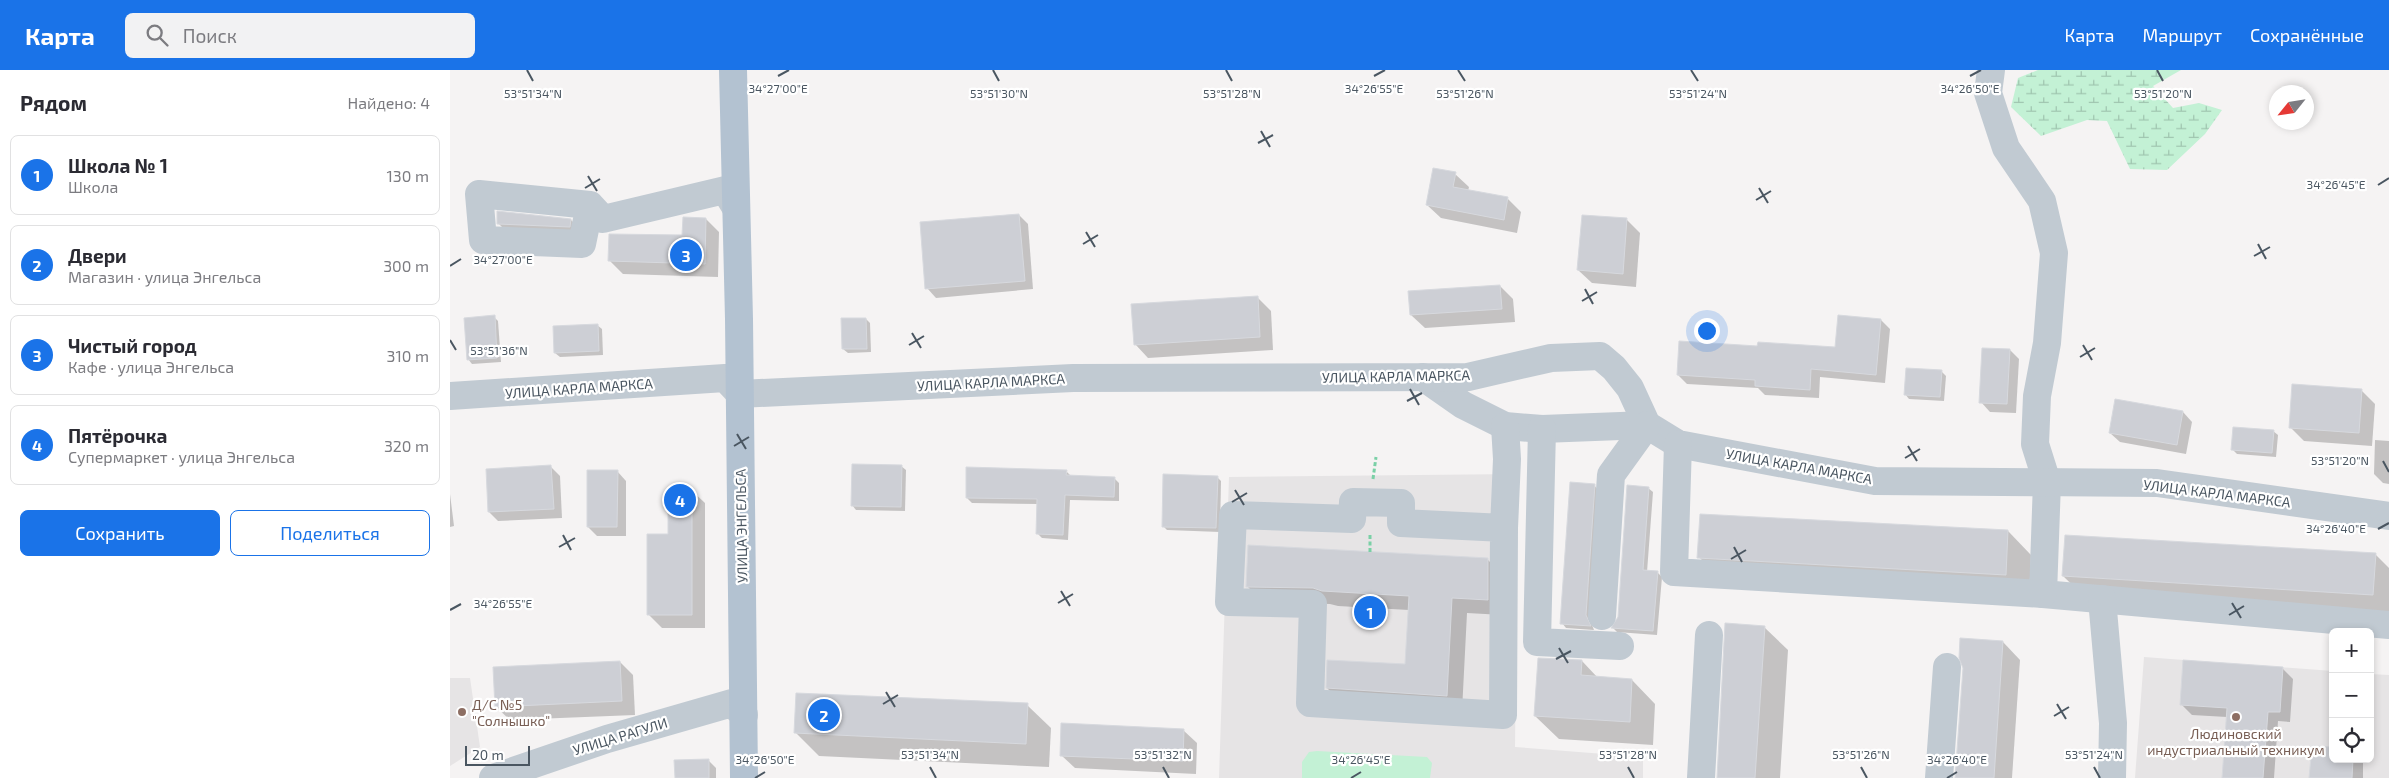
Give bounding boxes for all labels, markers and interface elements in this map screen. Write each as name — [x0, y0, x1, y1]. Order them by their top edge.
search box — [125, 13, 475, 58]
text: Карта — [25, 21, 95, 50]
icon: search — [143, 21, 171, 49]
text: Поиск — [183, 24, 237, 47]
text: Карта — [2064, 24, 2114, 46]
text: Маршрут — [2142, 24, 2222, 46]
text: Сохранённые — [2250, 24, 2364, 46]
text: 34°27'00"E — [748, 81, 808, 95]
text: 34°26'55"E — [1345, 81, 1403, 95]
text: 34°26'50"E — [1940, 81, 2000, 95]
north arrow — [2269, 85, 2314, 130]
text: 53°51'34"N — [504, 86, 562, 100]
text: 53°51'30"N — [970, 86, 1028, 100]
text: 53°51'28"N — [1203, 86, 1261, 100]
text: 53°51'26"N — [1436, 86, 1494, 100]
text: 53°51'24"N — [1669, 86, 1727, 100]
text: 53°51'20"N — [2134, 86, 2192, 100]
text: Рядом — [20, 90, 87, 115]
text: Найдено: 4 — [347, 93, 430, 112]
text: Школа № 1 — [68, 154, 168, 177]
text: 1 — [34, 166, 40, 185]
text: 130 m — [387, 166, 429, 185]
text: Школа — [68, 177, 118, 196]
text: 34°26'45"E — [2306, 177, 2366, 191]
pin: 3 — [670, 236, 702, 274]
text: Двери — [68, 244, 127, 267]
text: 34°27'00"E — [473, 252, 533, 266]
text: 2 — [32, 256, 42, 275]
text: 300 m — [383, 256, 429, 275]
text: Магазин · улица Энгельса — [68, 267, 261, 286]
your location — [1694, 318, 1720, 344]
text: Чистый город — [68, 334, 197, 357]
text: 53°51'36"N — [470, 343, 528, 357]
text: 3 — [32, 346, 42, 365]
text: 310 m — [387, 346, 429, 365]
text: Кафе · улица Энгельса — [68, 357, 234, 376]
street label: УЛИЦА КАРЛА МАРКСА — [1322, 366, 1470, 386]
street label: УЛИЦА КАРЛА МАРКСА — [917, 370, 1066, 394]
street label: УЛИЦА КАРЛА МАРКСА — [505, 374, 654, 402]
text: Пятёрочка — [68, 424, 167, 447]
text: 4 — [32, 436, 42, 455]
text: 320 m — [384, 436, 429, 455]
street label: УЛИЦА КАРЛА МАРКСА — [1725, 445, 1874, 487]
text: Супермаркет · улица Энгельса — [68, 447, 295, 466]
text: 53°51'20"N — [2311, 453, 2369, 467]
street label: УЛИЦА ЭНГЕЛЬСА — [731, 468, 750, 583]
street label: УЛИЦА КАРЛА МАРКСА — [2142, 476, 2292, 510]
pin: 4 — [664, 481, 696, 519]
button: Сохранить — [20, 510, 220, 556]
button: Поделиться — [230, 510, 430, 556]
text: 34°26'40"E — [2306, 521, 2366, 535]
pin: 1 — [1354, 593, 1386, 631]
text: 34°26'55"E — [474, 596, 532, 610]
map controls — [2329, 628, 2374, 763]
button: + — [2329, 628, 2374, 673]
button: − — [2329, 673, 2374, 718]
place label: Д/С №5 "Солнышко" — [472, 696, 550, 729]
pin: 2 — [808, 696, 840, 734]
marker: Д/С №5 "Солнышко" — [456, 706, 468, 718]
marker: Людиновский индустриальный техникум — [2230, 711, 2242, 723]
street label: УЛИЦА РАГУЛИ — [571, 714, 669, 758]
button: locate — [2329, 718, 2374, 763]
place label: Людиновский индустриальный техникум — [2147, 725, 2325, 758]
scale bar — [465, 743, 530, 766]
text: 20 m — [472, 746, 504, 763]
text: 53°51'34"N — [901, 747, 959, 761]
text: 53°51'32"N — [1134, 747, 1192, 761]
text: 53°51'28"N — [1599, 747, 1657, 761]
text: 53°51'26"N — [1832, 747, 1890, 761]
text: 53°51'24"N — [2065, 747, 2123, 761]
text: 34°26'50"E — [735, 752, 795, 766]
text: 34°26'45"E — [1331, 752, 1391, 766]
text: 34°26'40"E — [1927, 752, 1987, 766]

